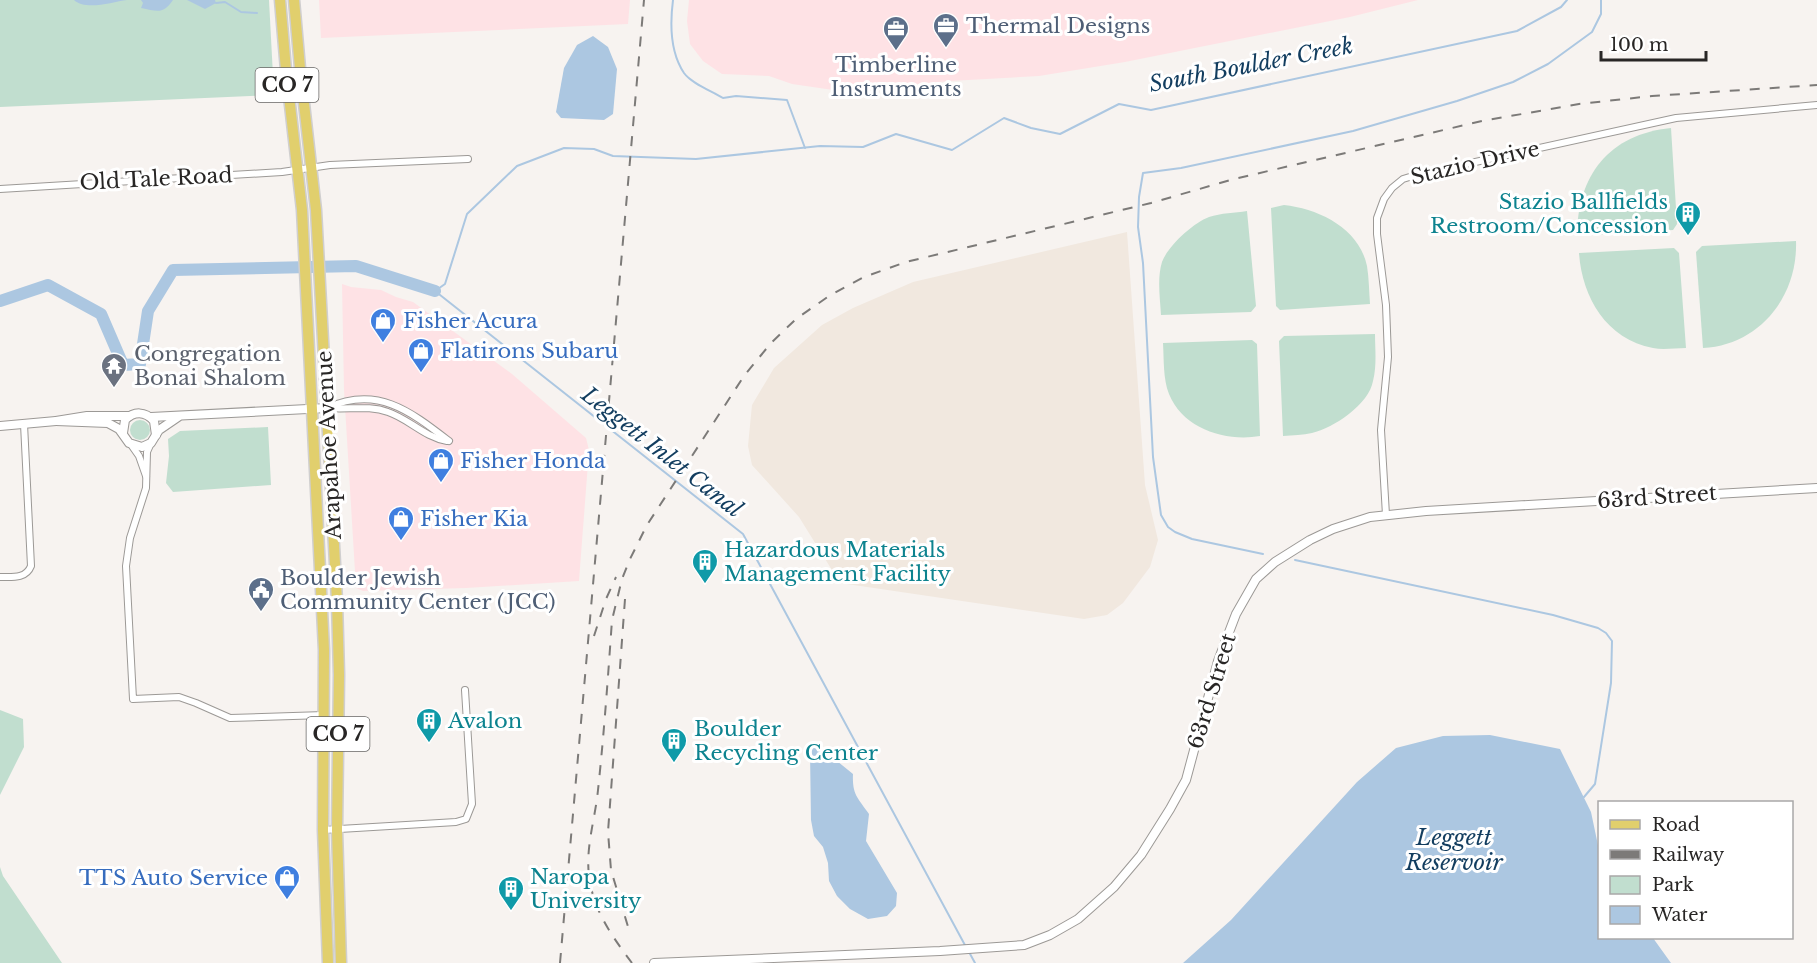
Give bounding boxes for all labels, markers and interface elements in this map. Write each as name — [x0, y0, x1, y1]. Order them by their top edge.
office icon: Thermal Designs — [931, 11, 961, 49]
place label: Thermal Designs — [966, 13, 1150, 39]
office icon: Timberline Instruments — [881, 14, 911, 52]
scale bar — [1601, 24, 1706, 62]
water label: South Boulder Creek — [1147, 32, 1355, 98]
text: 100 m — [1610, 34, 1668, 56]
place label: Timberline Instruments — [830, 52, 962, 102]
road number: CO 7 — [256, 68, 318, 102]
street label: Stazio Drive — [1408, 136, 1542, 190]
street label: Old Tale Road — [79, 162, 233, 196]
place label: Stazio Ballfields Restroom/Concession — [1430, 189, 1668, 239]
building icon: Stazio Ballfields Restroom/Concession — [1673, 199, 1703, 237]
shop icon: Fisher Acura — [368, 306, 398, 344]
place label: Fisher Acura — [403, 308, 538, 334]
shop icon: Flatirons Subaru — [406, 336, 436, 374]
place label: Flatirons Subaru — [440, 338, 618, 364]
place label: Congregation Bonai Shalom — [134, 341, 286, 391]
street label: Arapahoe Avenue — [311, 350, 347, 541]
temple icon: Congregation Bonai Shalom — [99, 351, 129, 389]
water label: Leggett Inlet Canal — [576, 380, 748, 523]
shop icon: Fisher Honda — [426, 446, 456, 484]
place label: Fisher Honda — [460, 448, 606, 474]
street label: 63rd Street — [1596, 480, 1718, 514]
shop icon: Fisher Kia — [386, 504, 416, 542]
place label: Fisher Kia — [420, 506, 528, 532]
place label: Hazardous Materials Management Facility — [724, 537, 951, 587]
building icon: Hazardous Materials Management Facility — [690, 547, 720, 585]
place label: Boulder Jewish Community Center (JCC) — [280, 565, 555, 615]
public building icon: Boulder Jewish Community Center (JCC) — [246, 575, 276, 613]
street label: 63rd Street — [1182, 630, 1242, 752]
building icon: Avalon — [414, 706, 444, 744]
place label: Avalon — [447, 708, 522, 734]
place label: Boulder Recycling Center — [694, 716, 878, 766]
road number: CO 7 — [306, 717, 370, 751]
building icon: Boulder Recycling Center — [659, 726, 689, 764]
legend — [1598, 801, 1793, 939]
text: Road — [1652, 814, 1700, 836]
water label: Leggett Reservoir — [1404, 824, 1503, 876]
text: Railway — [1652, 844, 1725, 866]
shop icon: TTS Auto Service — [272, 863, 302, 901]
place label: Naropa University — [530, 864, 642, 914]
place label: TTS Auto Service — [79, 865, 268, 891]
building icon: Naropa University — [496, 874, 526, 912]
text: Park — [1652, 874, 1694, 896]
text: Water — [1651, 904, 1708, 926]

